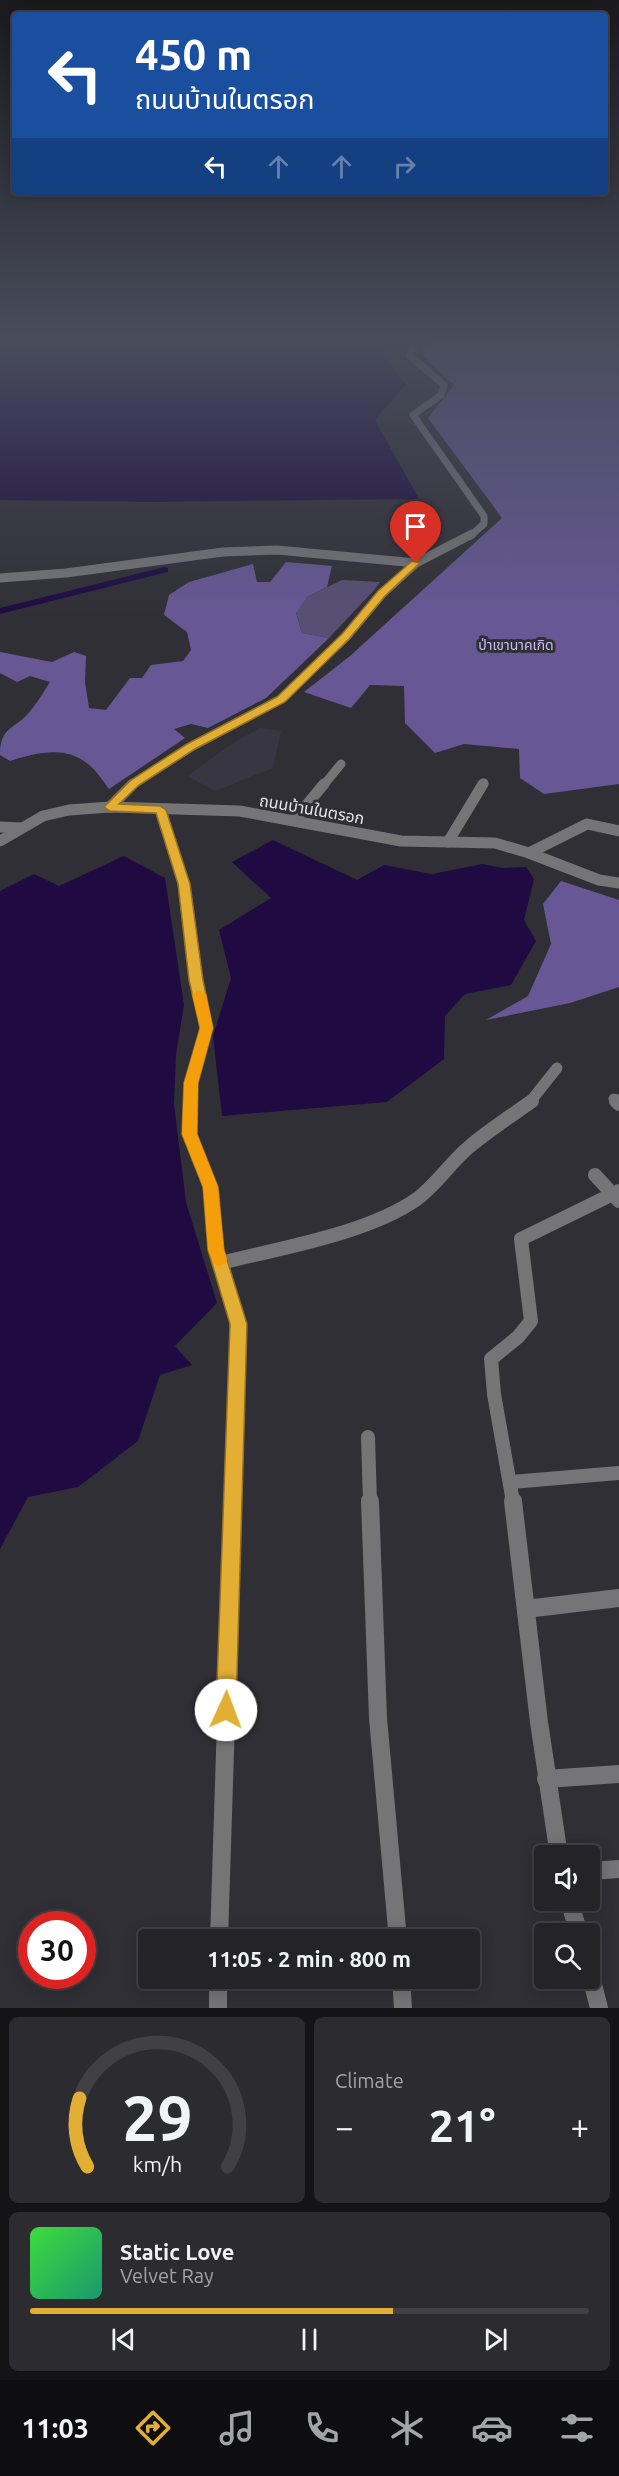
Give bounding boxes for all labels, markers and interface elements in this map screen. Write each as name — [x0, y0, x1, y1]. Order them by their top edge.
text: 450 m — [135, 31, 252, 78]
icon: left — [36, 36, 114, 114]
text: ถนนบ้านในตรอก — [135, 84, 314, 114]
icon: left — [199, 150, 232, 183]
icon: ahead — [262, 150, 295, 183]
icon: ahead — [325, 150, 358, 183]
icon: right — [388, 150, 421, 183]
pin — [390, 501, 441, 563]
icon: arrive — [399, 510, 432, 543]
park label: ป่าเขานาคเกิด — [478, 637, 554, 653]
street label: ถนนบ้านในตรอก — [258, 791, 366, 827]
position arrow — [194, 1678, 258, 1742]
map controls — [534, 1845, 600, 1989]
button: sound — [534, 1845, 600, 1911]
speed limit sign: 30 — [18, 1911, 96, 1989]
button: search — [534, 1923, 600, 1989]
text: 11:05 · 2 min · 800 m — [207, 1946, 411, 1971]
text: Climate — [335, 2069, 404, 2092]
text: 29 — [122, 2083, 192, 2153]
text: 21° — [429, 2100, 495, 2151]
text: − — [335, 2108, 354, 2145]
text: + — [570, 2108, 589, 2145]
text: km/h — [132, 2152, 182, 2176]
text: Static Love — [120, 2239, 235, 2264]
text: Velvet Ray — [120, 2264, 214, 2287]
icon: previous — [107, 2323, 140, 2356]
icon: pause — [293, 2323, 326, 2356]
icon: next — [479, 2323, 512, 2356]
icon: directions — [132, 2407, 174, 2449]
icon: music — [216, 2407, 258, 2449]
icon: phone — [301, 2407, 343, 2449]
icon: climate — [386, 2407, 428, 2449]
icon: car — [471, 2407, 513, 2449]
icon: filters — [556, 2407, 598, 2449]
text: 11:03 — [21, 2413, 89, 2443]

